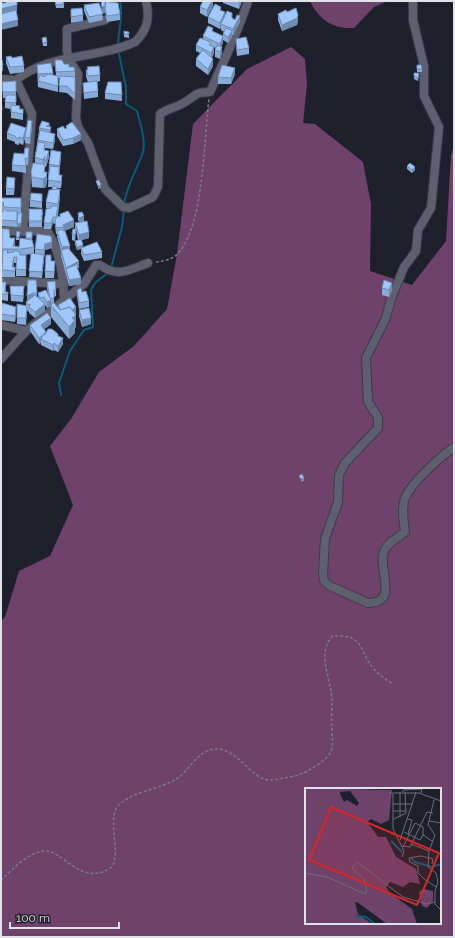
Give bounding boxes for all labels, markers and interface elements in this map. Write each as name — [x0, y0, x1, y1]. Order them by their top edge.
inset map — [305, 788, 441, 924]
scale bar — [10, 904, 119, 930]
text: 100 m — [16, 911, 50, 925]

